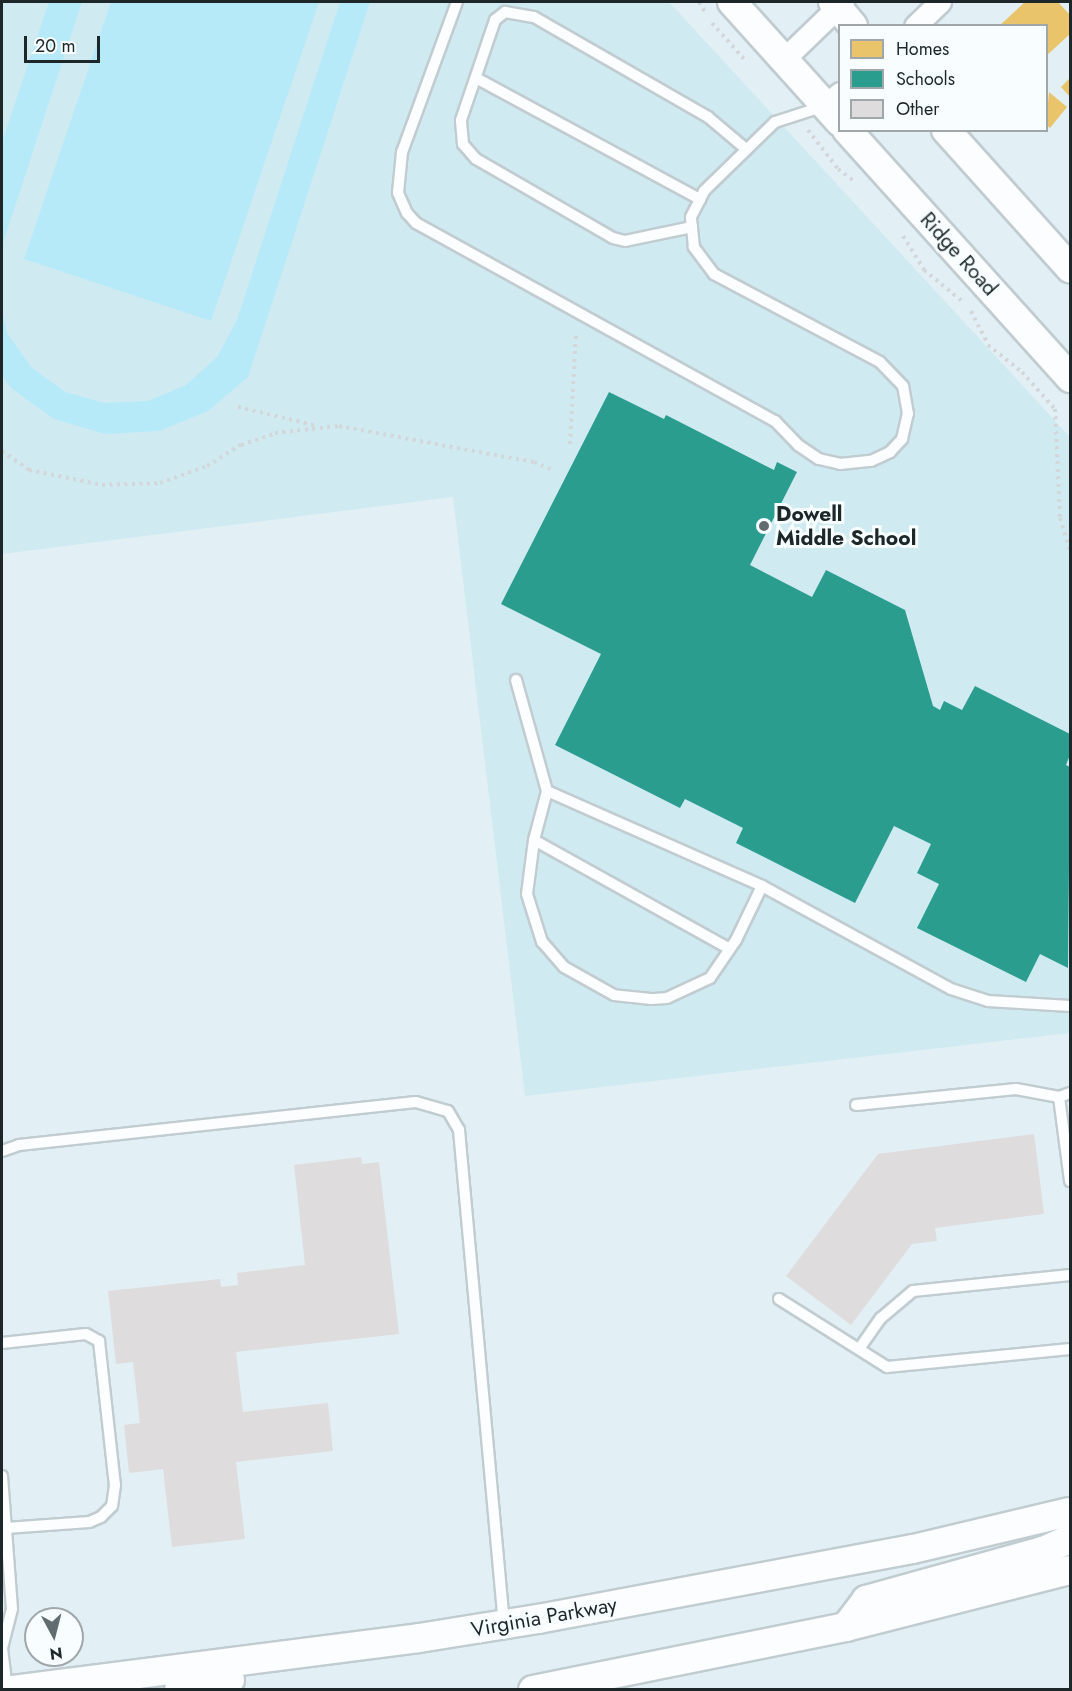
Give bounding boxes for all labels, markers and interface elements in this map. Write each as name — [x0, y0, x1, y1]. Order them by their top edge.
scale bar — [27, 24, 104, 62]
legend — [838, 24, 1048, 132]
text: 20 m — [35, 33, 75, 59]
text: Homes — [896, 36, 949, 62]
text: Schools — [896, 66, 955, 92]
text: Other — [896, 96, 939, 122]
street label: Ridge Road — [915, 207, 1003, 301]
place label: Dowell Middle School — [776, 501, 916, 551]
marker: Dowell Middle School — [757, 519, 771, 533]
street label: Virginia Parkway — [469, 1592, 619, 1642]
north arrow — [24, 1607, 84, 1667]
text: N — [48, 1641, 64, 1666]

